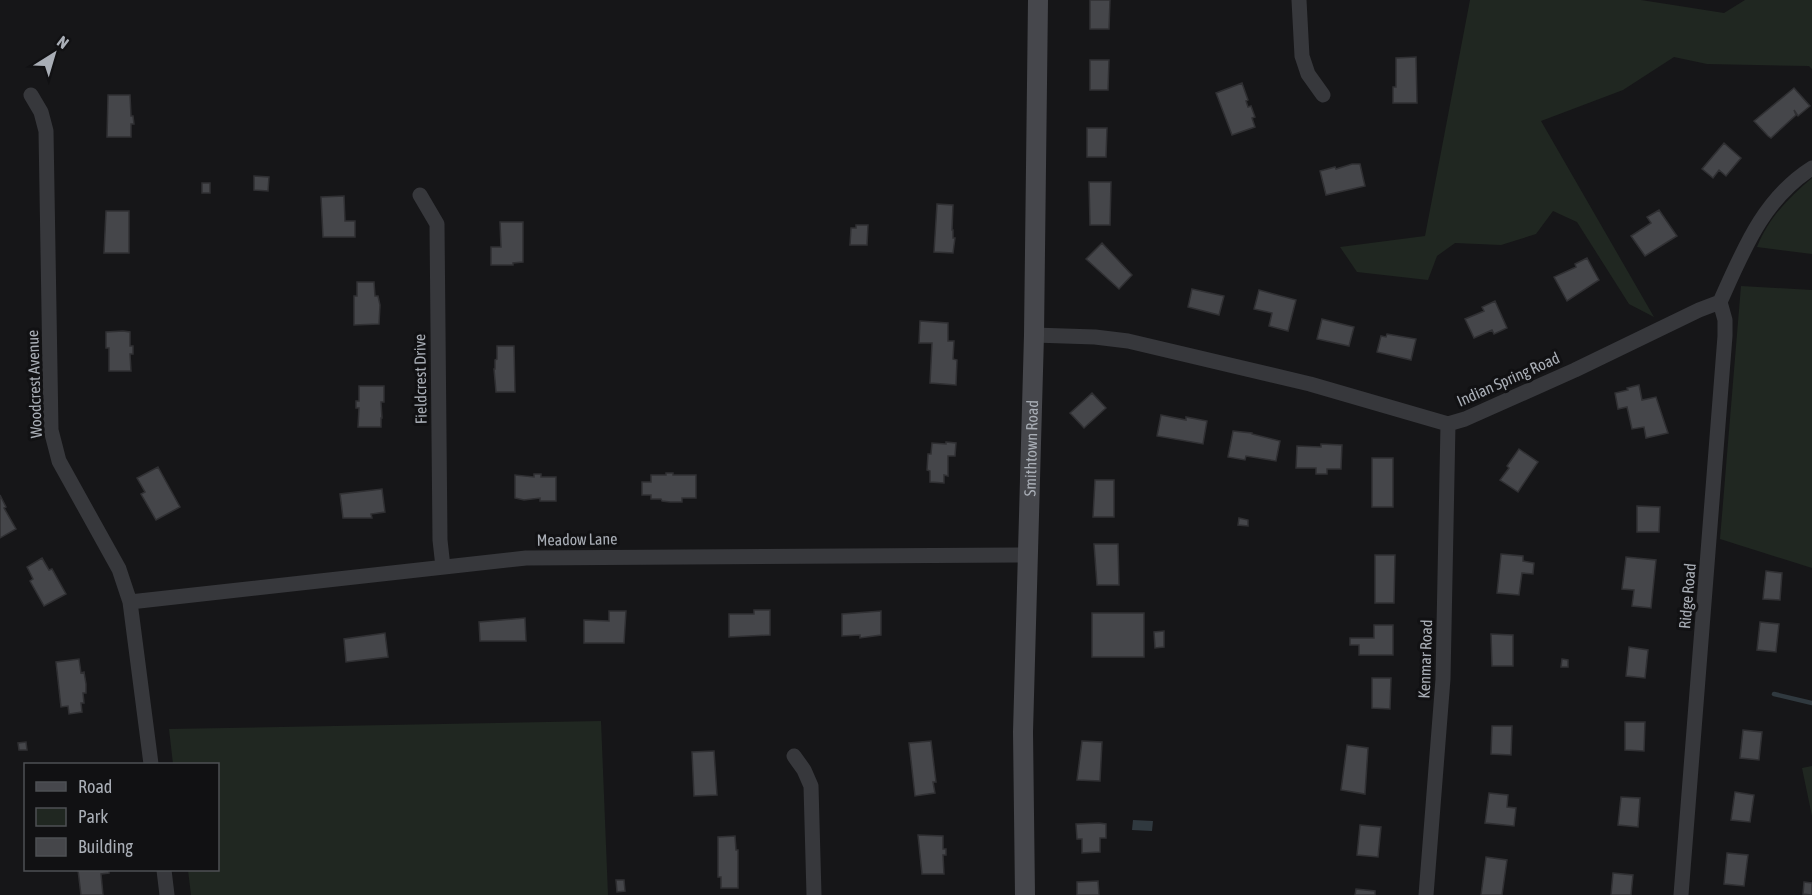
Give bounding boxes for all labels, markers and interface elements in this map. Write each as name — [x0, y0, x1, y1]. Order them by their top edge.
north arrow — [24, 24, 84, 84]
text: N — [54, 32, 72, 52]
street label: Woodcrest Avenue — [23, 330, 45, 438]
street label: Fieldcrest Drive — [410, 334, 430, 424]
street label: Indian Spring Road — [1454, 348, 1563, 411]
street label: Smithtown Road — [1021, 400, 1041, 496]
street label: Meadow Lane — [536, 529, 618, 549]
street label: Ridge Road — [1675, 562, 1700, 630]
street label: Kenmar Road — [1415, 619, 1435, 699]
legend — [24, 763, 219, 871]
text: Road — [78, 776, 112, 797]
text: Park — [78, 806, 108, 827]
text: Building — [78, 836, 133, 857]

